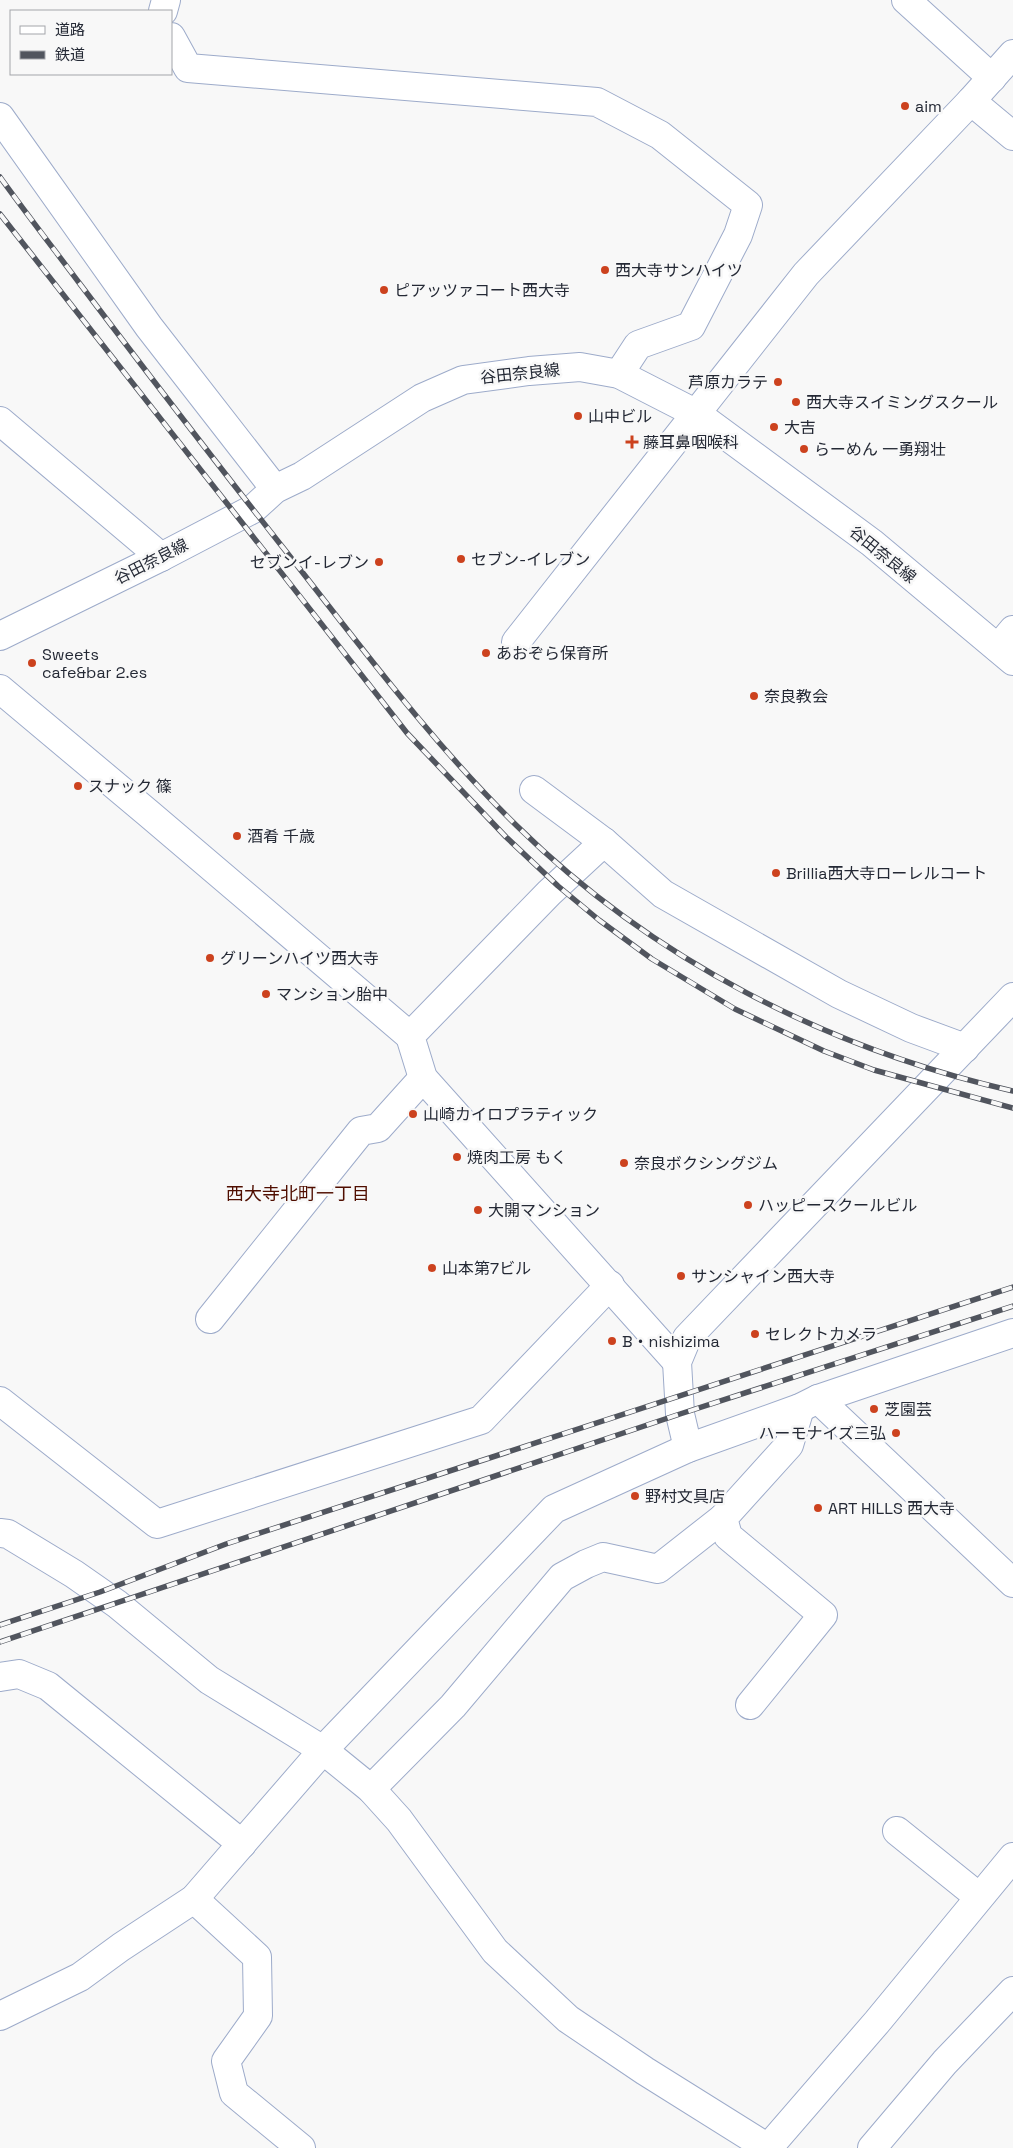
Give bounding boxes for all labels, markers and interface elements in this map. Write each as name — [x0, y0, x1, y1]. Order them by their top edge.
legend — [10, 10, 172, 75]
text: 道路 — [55, 20, 85, 39]
text: 鉄道 — [55, 45, 85, 64]
place label: aim — [915, 96, 942, 117]
marker: aim — [899, 100, 911, 112]
place label: 西大寺サンハイツ — [615, 260, 743, 281]
marker: 西大寺サンハイツ — [599, 264, 611, 276]
place label: ピアッツァコート西大寺 — [394, 280, 570, 301]
marker: ピアッツァコート西大寺 — [378, 284, 390, 296]
street label: 谷田奈良線 — [479, 359, 561, 388]
place label: 芦原カラテ — [688, 372, 768, 393]
marker: 芦原カラテ — [772, 376, 784, 388]
place label: 西大寺スイミングスクール — [806, 392, 998, 413]
marker: 西大寺スイミングスクール — [790, 396, 802, 408]
place label: 山中ビル — [588, 406, 652, 427]
marker: 山中ビル — [572, 410, 584, 422]
place label: 大吉 — [784, 417, 816, 438]
marker: 大吉 — [768, 421, 780, 433]
place label: 藤耳鼻咽喉科 — [643, 432, 739, 453]
marker: 藤耳鼻咽喉科 — [625, 435, 639, 449]
place label: らーめん 一勇翔壮 — [814, 439, 946, 460]
marker: らーめん 一勇翔壮 — [798, 443, 810, 455]
street label: 谷田奈良線 — [845, 521, 920, 588]
street label: 谷田奈良線 — [111, 534, 192, 589]
place label: セブン-イレブン — [471, 549, 590, 570]
place label: セブンイ-レブン — [250, 552, 369, 573]
marker: セブン-イレブン — [455, 553, 467, 565]
marker: セブンイ-レブン — [373, 556, 385, 568]
place label: あおぞら保育所 — [496, 643, 608, 664]
place label: Sweets cafe&bar 2.es — [42, 644, 147, 683]
marker: あおぞら保育所 — [480, 647, 492, 659]
marker: Sweets cafe&bar 2.es — [26, 657, 38, 669]
place label: 奈良教会 — [764, 686, 828, 707]
marker: 奈良教会 — [748, 690, 760, 702]
place label: スナック 篠 — [88, 776, 172, 797]
marker: スナック 篠 — [72, 780, 84, 792]
place label: 酒肴 千歳 — [247, 826, 315, 847]
marker: 酒肴 千歳 — [231, 830, 243, 842]
place label: Brillia西大寺ローレルコート — [786, 863, 987, 884]
marker: Brillia西大寺ローレルコート — [770, 867, 782, 879]
place label: グリーンハイツ西大寺 — [220, 948, 379, 969]
marker: グリーンハイツ西大寺 — [204, 952, 216, 964]
place label: マンション胎中 — [276, 984, 388, 1005]
marker: マンション胎中 — [260, 988, 272, 1000]
place label: 山崎カイロプラティック — [423, 1104, 598, 1125]
marker: 山崎カイロプラティック — [407, 1108, 419, 1120]
place label: 焼肉工房 もく — [467, 1147, 567, 1168]
marker: 焼肉工房 もく — [451, 1151, 463, 1163]
place label: 奈良ボクシングジム — [634, 1153, 778, 1174]
marker: 奈良ボクシングジム — [618, 1157, 630, 1169]
district label: 西大寺北町一丁目 — [226, 1182, 370, 1205]
place label: ハッピースクールビル — [758, 1195, 917, 1216]
marker: ハッピースクールビル — [742, 1199, 754, 1211]
place label: 大開マンション — [488, 1200, 600, 1221]
marker: 大開マンション — [472, 1204, 484, 1216]
place label: 山本第7ビル — [442, 1258, 531, 1279]
marker: 山本第7ビル — [426, 1262, 438, 1274]
place label: サンシャイン西大寺 — [691, 1266, 835, 1287]
marker: サンシャイン西大寺 — [675, 1270, 687, 1282]
place label: セレクトカメラ — [765, 1324, 877, 1345]
marker: セレクトカメラ — [749, 1328, 761, 1340]
place label: B・nishizima — [622, 1331, 720, 1352]
marker: B・nishizima — [606, 1335, 618, 1347]
place label: 芝園芸 — [884, 1399, 932, 1420]
marker: 芝園芸 — [868, 1403, 880, 1415]
place label: ハーモナイズ三弘 — [758, 1423, 886, 1444]
marker: ハーモナイズ三弘 — [890, 1427, 902, 1439]
place label: 野村文具店 — [645, 1486, 725, 1507]
marker: 野村文具店 — [629, 1490, 641, 1502]
place label: ART HILLS 西大寺 — [828, 1498, 955, 1519]
marker: ART HILLS 西大寺 — [812, 1502, 824, 1514]

